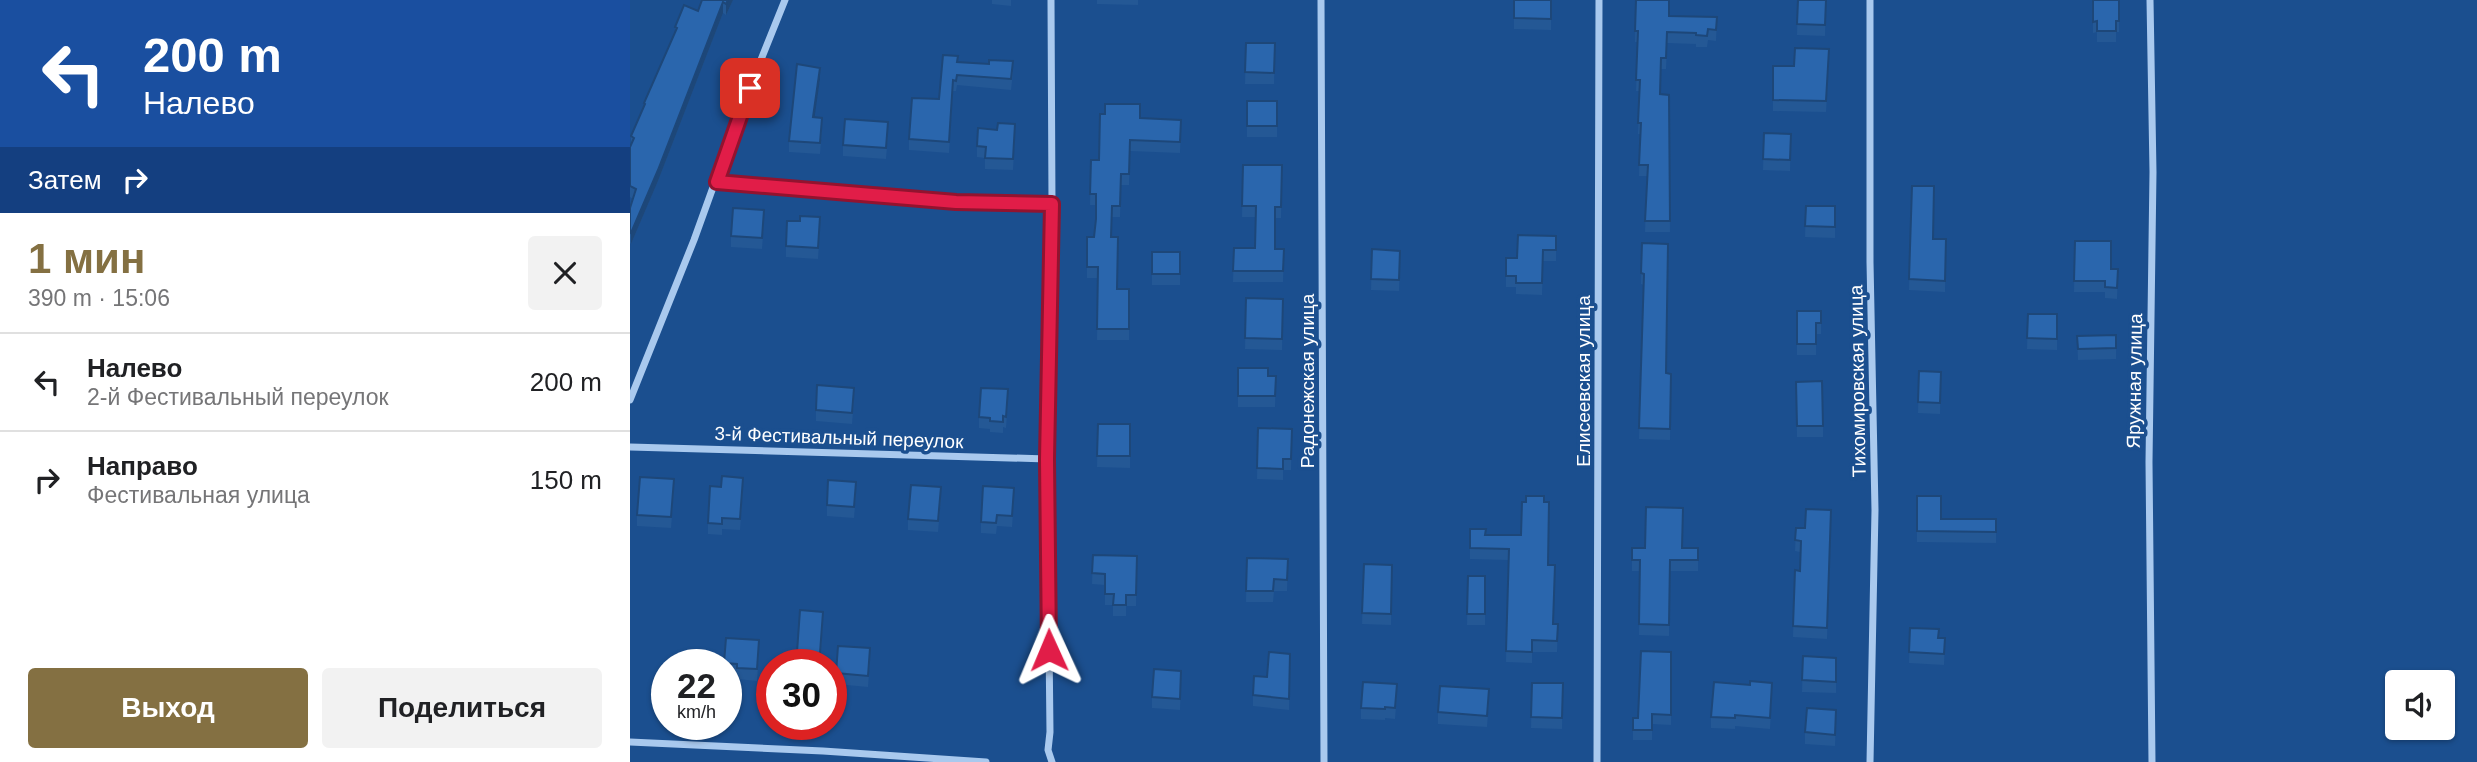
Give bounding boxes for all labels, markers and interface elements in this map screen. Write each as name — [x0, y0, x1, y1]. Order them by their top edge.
icon: left — [28, 28, 119, 119]
text: 200 m — [143, 28, 282, 82]
pin — [720, 58, 780, 118]
icon: arrive — [731, 69, 769, 107]
text: Налево — [143, 85, 255, 121]
icon: right — [116, 161, 154, 199]
text: Затем — [28, 165, 102, 195]
text: 1 мин — [28, 235, 145, 282]
button: close — [528, 236, 602, 310]
street label: Тихомировская улица — [1845, 284, 1870, 477]
text: 390 m · 15:06 — [28, 285, 170, 311]
street label: Радонежская улица — [1297, 293, 1318, 468]
street label: Елисеевская улица — [1573, 295, 1594, 467]
street label: Яружная улица — [2123, 313, 2146, 449]
text: Налево — [87, 353, 182, 383]
icon: left — [28, 363, 66, 401]
text: 200 m — [530, 367, 602, 397]
text: 2-й Фестивальный переулок — [87, 384, 389, 410]
street label: 3-й Фестивальный переулок — [714, 423, 965, 452]
text: Направо — [87, 451, 198, 481]
icon: right — [28, 461, 66, 499]
text: 150 m — [530, 465, 602, 495]
text: Фестивальная улица — [87, 482, 310, 508]
position arrow — [1012, 613, 1086, 687]
speed limit sign: 30 — [756, 649, 847, 740]
text: 22 — [677, 666, 716, 705]
button: Выход — [28, 668, 308, 748]
button: Поделиться — [322, 668, 602, 748]
map controls — [2385, 670, 2455, 740]
button: sound — [2385, 670, 2455, 740]
text: km/h — [677, 702, 716, 722]

